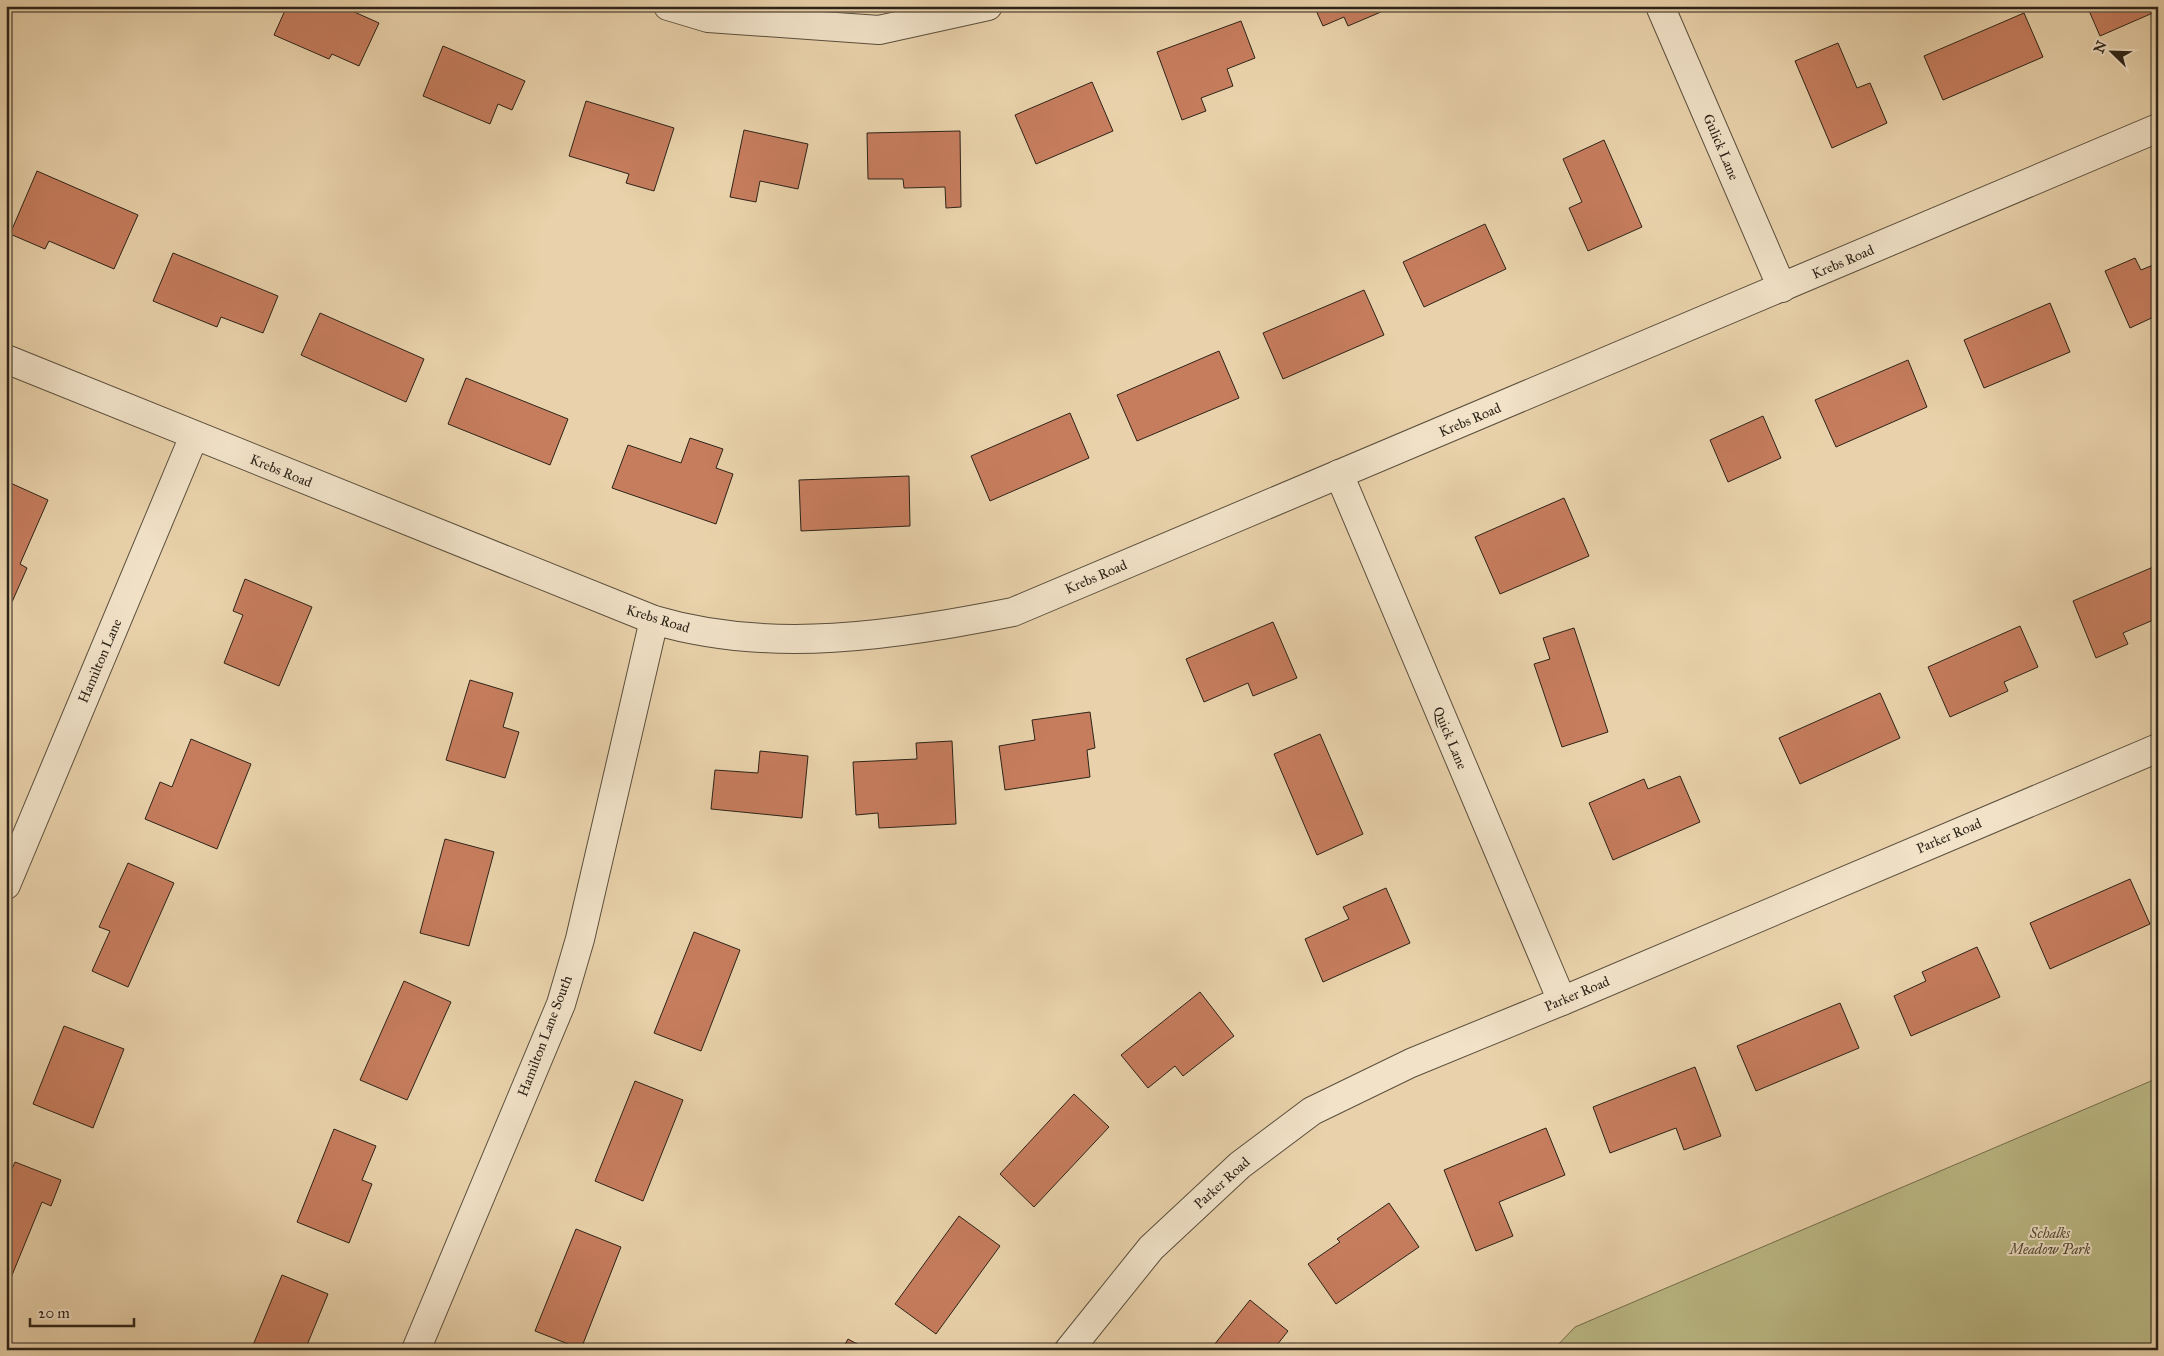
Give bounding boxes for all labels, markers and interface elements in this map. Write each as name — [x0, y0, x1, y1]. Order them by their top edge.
north arrow — [2086, 28, 2136, 78]
text: N — [2090, 38, 2111, 56]
street label: Gulick Lane — [1699, 111, 1743, 183]
street label: Krebs Road — [1809, 241, 1877, 283]
street label: Krebs Road — [1436, 399, 1504, 441]
street label: Krebs Road — [247, 451, 315, 491]
street label: Krebs Road — [1062, 556, 1130, 598]
street label: Krebs Road — [624, 601, 692, 637]
street label: Hamilton Lane — [75, 616, 125, 706]
street label: Quick Lane — [1429, 704, 1471, 772]
street label: Parker Road — [1914, 815, 1984, 857]
street label: Hamilton Lane South — [514, 973, 576, 1099]
street label: Parker Road — [1542, 973, 1612, 1015]
street label: Parker Road — [1191, 1154, 1253, 1212]
park label: Schalks Meadow Park — [2008, 1225, 2091, 1258]
scale bar — [30, 1296, 134, 1328]
text: 20 m — [38, 1304, 70, 1322]

